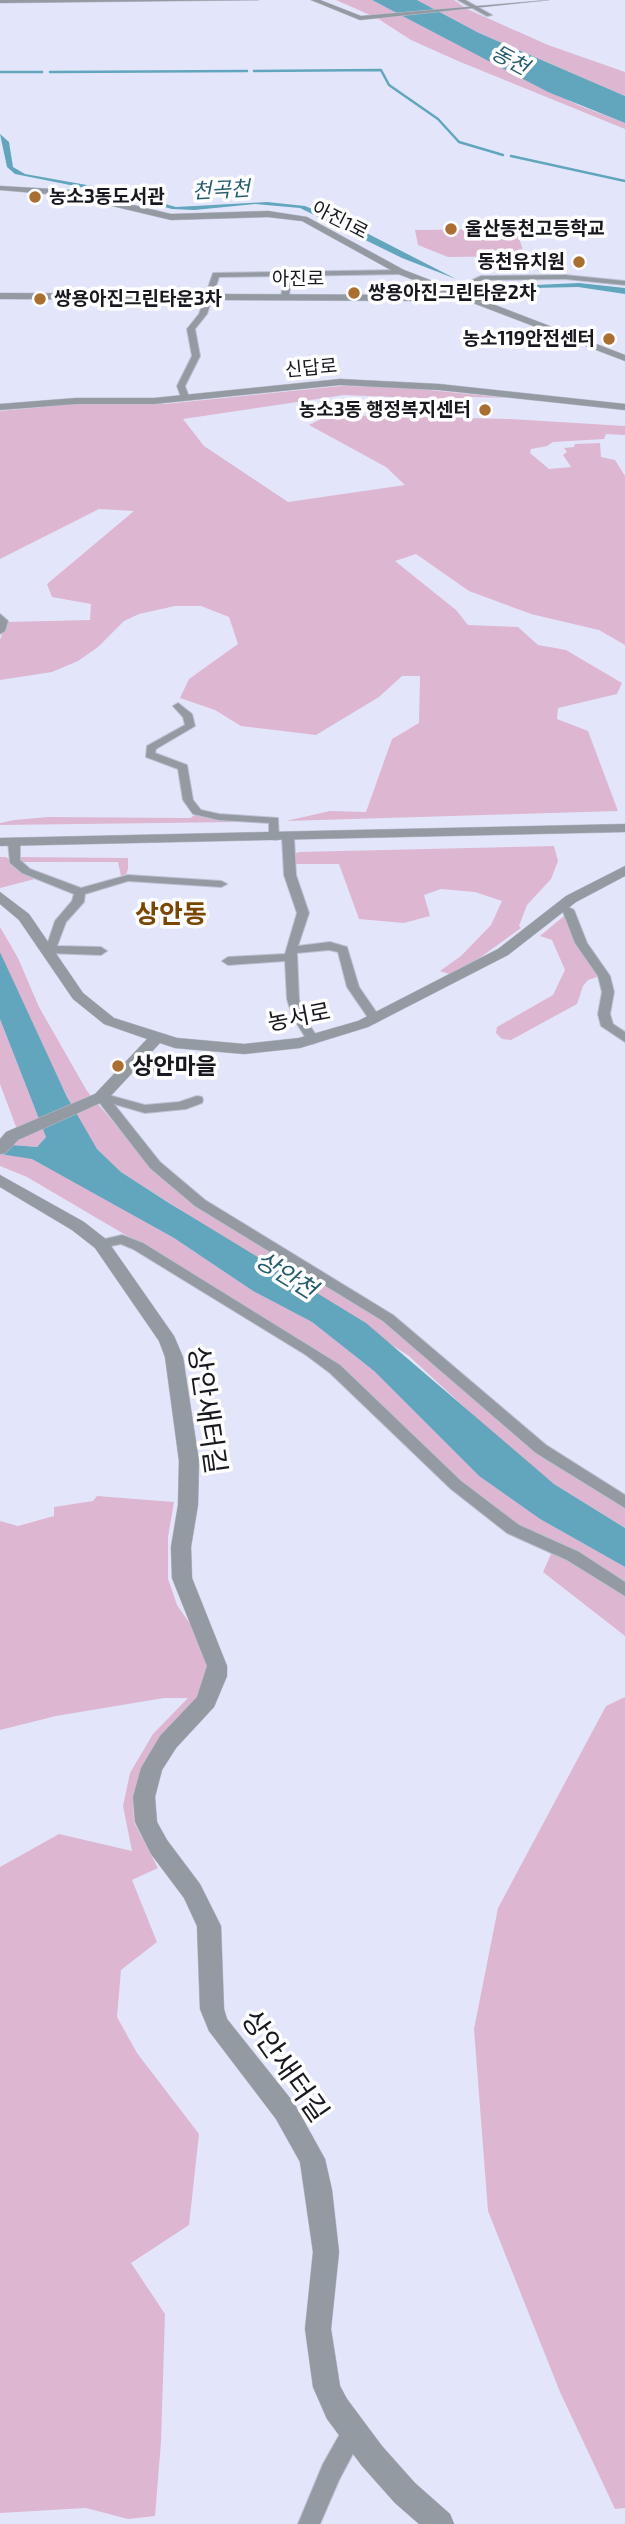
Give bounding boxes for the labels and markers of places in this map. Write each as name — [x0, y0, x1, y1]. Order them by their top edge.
place label: 농소3동도서관 — [49, 186, 165, 208]
marker: 농소3동도서관 — [27, 189, 43, 205]
place label: 울산동천고등학교 — [465, 218, 605, 240]
marker: 울산동천고등학교 — [443, 221, 459, 237]
place label: 동천유치원 — [478, 251, 565, 273]
marker: 동천유치원 — [571, 254, 587, 270]
place label: 쌍용아진그린타운2차 — [368, 282, 536, 304]
marker: 쌍용아진그린타운2차 — [346, 285, 362, 301]
place label: 쌍용아진그린타운3차 — [54, 288, 222, 310]
marker: 쌍용아진그린타운3차 — [32, 291, 48, 307]
place label: 농소119안전센터 — [462, 328, 595, 350]
marker: 농소119안전센터 — [601, 331, 617, 347]
place label: 농소3동 행정복지센터 — [299, 399, 471, 421]
marker: 농소3동 행정복지센터 — [477, 402, 493, 418]
place label: 상안마을 — [132, 1052, 217, 1080]
marker: 상안마을 — [110, 1058, 126, 1074]

